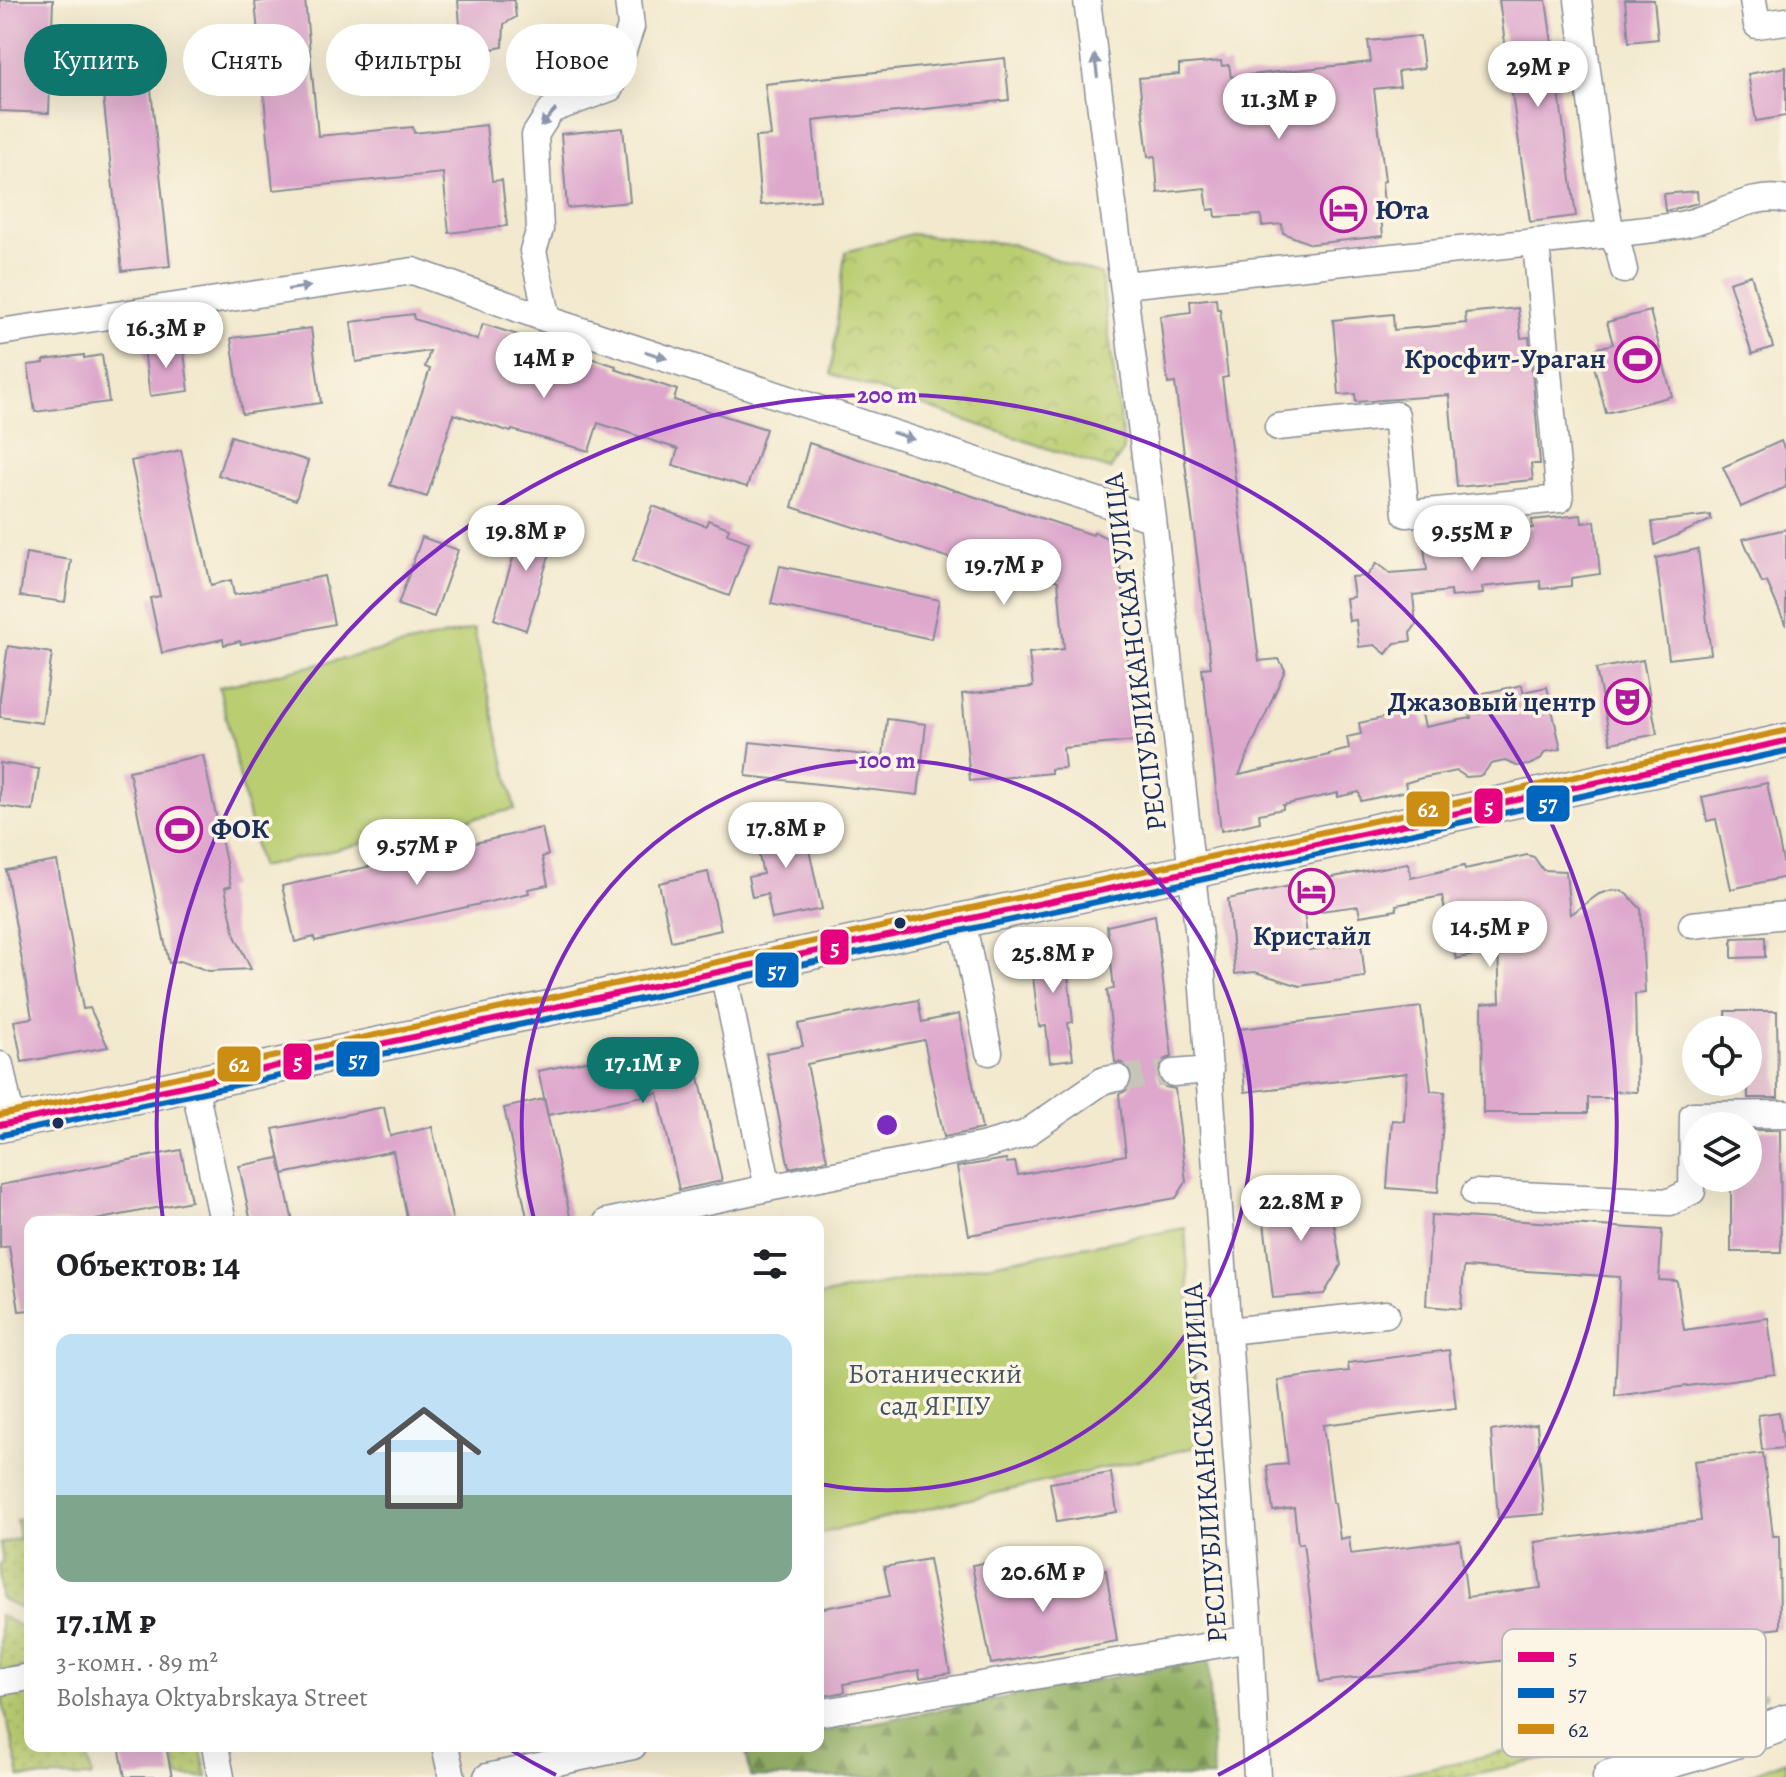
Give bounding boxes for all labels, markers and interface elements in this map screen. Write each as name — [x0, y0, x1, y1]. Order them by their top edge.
chip: Купить — [24, 24, 167, 96]
chip: Снять — [183, 24, 310, 96]
chip: Фильтры — [326, 24, 490, 96]
chip: Новое — [506, 24, 637, 96]
pin: 29M ₽ — [1482, 41, 1594, 109]
text: 29M ₽ — [1506, 49, 1570, 84]
one-way arrow — [1089, 53, 1102, 78]
pin: 11.3M ₽ — [1205, 73, 1353, 141]
text: 11.3M ₽ — [1241, 81, 1317, 116]
one-way arrow — [539, 108, 557, 128]
hotel icon: Юта — [1320, 186, 1368, 234]
place label: Юта — [1375, 191, 1430, 229]
one-way arrow — [287, 281, 312, 294]
pin: 16.3M ₽ — [92, 302, 240, 370]
text: 16.3M ₽ — [126, 310, 206, 345]
pin: 14M ₽ — [488, 332, 600, 400]
sports icon: Кросфит-Ураган — [1613, 335, 1661, 383]
text: 14M ₽ — [513, 340, 575, 375]
place label: Кросфит-Ураган — [1404, 340, 1606, 378]
one-way arrow — [644, 349, 668, 362]
text: 200 m — [857, 379, 917, 411]
one-way arrow — [891, 431, 915, 443]
street label: РЕСПУБЛИКАНСКАЯ УЛИЦА — [1094, 470, 1176, 833]
pin: 19.8M ₽ — [452, 505, 600, 573]
pin: 9.55M ₽ — [1398, 505, 1546, 573]
text: 19.8M ₽ — [486, 513, 566, 548]
text: 9.55M ₽ — [1432, 513, 1513, 548]
pin: 19.7M ₽ — [930, 539, 1078, 607]
text: 19.7M ₽ — [964, 547, 1044, 582]
theatre icon: Джазовый центр — [1603, 678, 1651, 726]
place label: Джазовый центр — [1388, 683, 1596, 721]
text: 100 m — [858, 744, 916, 776]
line badge: 57 — [1525, 784, 1571, 823]
line badge: 5 — [1473, 787, 1504, 825]
text: 57 — [1539, 789, 1558, 819]
line badge: 62 — [1405, 790, 1451, 828]
text: 5 — [1484, 792, 1494, 822]
text: 62 — [1418, 795, 1439, 825]
pin: 17.8M ₽ — [712, 802, 860, 870]
sports icon: ФОК — [156, 805, 204, 853]
place label: ФОК — [211, 810, 270, 848]
text: 17.8M ₽ — [746, 810, 826, 845]
pin: 9.57M ₽ — [343, 819, 491, 887]
text: 9.57M ₽ — [377, 827, 458, 862]
hotel icon: Кристайл — [1288, 867, 1336, 915]
pin: 14.5M ₽ — [1416, 901, 1564, 969]
text: 14.5M ₽ — [1450, 909, 1530, 944]
unlabelled marker — [892, 915, 908, 931]
place label: Кристайл — [1253, 917, 1371, 955]
pin: 25.8M ₽ — [979, 927, 1127, 995]
line badge: 5 — [819, 928, 850, 966]
text: 5 — [830, 933, 840, 963]
text: 25.8M ₽ — [1012, 935, 1094, 970]
line badge: 57 — [754, 951, 800, 989]
text: 57 — [768, 956, 787, 986]
map controls — [1682, 1016, 1762, 1192]
button: locate — [1682, 1016, 1762, 1096]
pin: 17.1M ₽ — [569, 1037, 717, 1105]
line badge: 57 — [335, 1040, 381, 1078]
line badge: 5 — [282, 1042, 313, 1081]
line badge: 62 — [216, 1045, 262, 1083]
text: 57 — [349, 1045, 368, 1075]
text: 17.1M ₽ — [605, 1045, 681, 1080]
text: 5 — [293, 1047, 303, 1077]
text: 62 — [229, 1050, 250, 1080]
centre of rings — [873, 1111, 901, 1139]
button: layers — [1682, 1112, 1762, 1192]
unlabelled marker — [50, 1115, 66, 1131]
pin: 22.8M ₽ — [1227, 1175, 1375, 1243]
text: 22.8M ₽ — [1259, 1183, 1343, 1218]
text: Объектов: 14 — [56, 1241, 240, 1288]
icon: filters — [748, 1242, 792, 1286]
street label: РЕСПУБЛИКАНСКАЯ УЛИЦА — [1173, 1281, 1237, 1644]
park label: Ботанический сад ЯГПУ — [848, 1355, 1022, 1425]
icon: home — [352, 1386, 496, 1530]
pin: 20.6M ₽ — [969, 1546, 1117, 1614]
text: 20.6M ₽ — [1001, 1554, 1085, 1589]
text: 17.1M ₽ — [56, 1598, 156, 1645]
legend — [1502, 1629, 1766, 1757]
text: 5 — [1568, 1643, 1577, 1673]
text: 3-комн. · 89 m² — [56, 1645, 218, 1680]
text: 57 — [1568, 1679, 1587, 1709]
text: Bolshaya Oktyabrskaya Street — [56, 1680, 368, 1715]
text: 62 — [1568, 1715, 1589, 1745]

